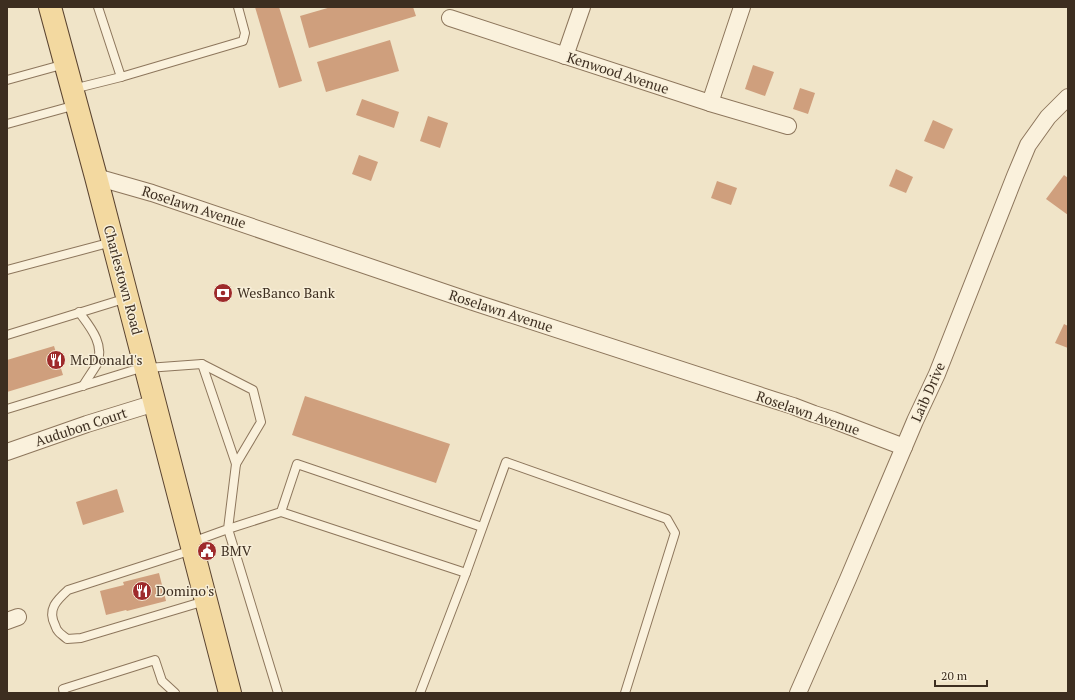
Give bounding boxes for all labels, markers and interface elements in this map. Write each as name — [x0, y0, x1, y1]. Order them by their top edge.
street label: Kenwood Avenue — [565, 47, 671, 98]
street label: Roselawn Avenue — [140, 181, 249, 232]
street label: Charlestown Road — [100, 223, 147, 337]
bank icon: WesBanco Bank — [212, 282, 234, 304]
place label: WesBanco Bank — [237, 283, 336, 302]
street label: Roselawn Avenue — [447, 285, 556, 336]
restaurant icon: McDonald's — [45, 349, 67, 371]
place label: McDonald's — [70, 350, 142, 369]
street label: Laib Drive — [906, 359, 949, 425]
street label: Roselawn Avenue — [754, 386, 862, 439]
street label: Audubon Court — [32, 402, 130, 450]
public building icon: BMV — [196, 540, 218, 562]
place label: BMV — [221, 541, 252, 560]
restaurant icon: Domino's — [131, 580, 153, 602]
place label: Domino's — [156, 581, 214, 600]
scale bar — [935, 662, 987, 688]
text: 20 m — [941, 668, 968, 683]

